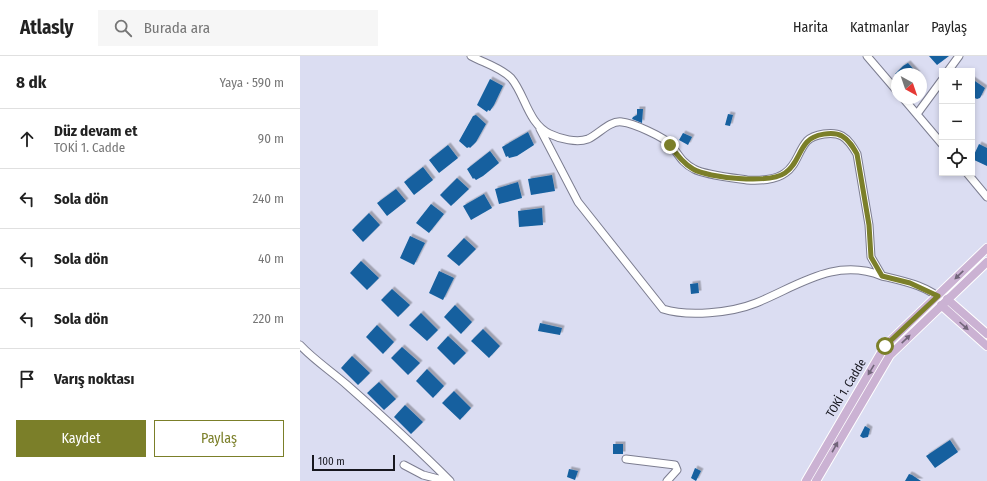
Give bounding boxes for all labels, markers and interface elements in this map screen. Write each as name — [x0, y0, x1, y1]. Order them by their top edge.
search box — [98, 10, 378, 46]
text: Atlasly — [20, 16, 74, 39]
icon: search — [112, 17, 134, 39]
text: Burada ara — [144, 19, 210, 37]
text: Harita — [793, 19, 828, 36]
text: Katmanlar — [850, 19, 909, 36]
text: Paylaş — [931, 19, 967, 36]
north arrow — [891, 68, 927, 104]
map controls — [939, 68, 975, 176]
button: + — [939, 68, 975, 104]
text: 8 dk — [16, 72, 46, 93]
text: Yaya · 590 m — [220, 75, 284, 90]
button: − — [939, 104, 975, 140]
text: Düz devam et — [54, 122, 137, 140]
icon: ahead — [16, 128, 38, 150]
text: 90 m — [258, 131, 284, 146]
route end — [661, 136, 679, 154]
text: TOKİ 1. Cadde — [54, 140, 125, 155]
button: locate — [939, 140, 975, 176]
icon: left — [16, 188, 38, 210]
text: Sola dön — [54, 190, 108, 208]
text: 240 m — [252, 191, 284, 206]
icon: left — [16, 248, 38, 270]
text: Sola dön — [54, 250, 108, 268]
text: 40 m — [258, 251, 284, 266]
one-way arrow — [954, 271, 964, 280]
icon: left — [16, 308, 38, 330]
text: Sola dön — [54, 310, 108, 328]
text: 220 m — [253, 311, 284, 326]
one-way arrow — [959, 321, 969, 330]
one-way arrow — [901, 334, 911, 344]
route start — [876, 337, 894, 355]
street label: TOKİ 1. Cadde — [822, 356, 869, 420]
one-way arrow — [867, 365, 875, 375]
icon: arrive — [16, 368, 38, 390]
text: Varış noktası — [54, 370, 134, 388]
button: Kaydet — [16, 420, 146, 457]
button: Paylaş — [154, 420, 284, 457]
one-way arrow — [832, 441, 839, 453]
scale bar — [312, 453, 395, 472]
text: 100 m — [318, 455, 345, 468]

